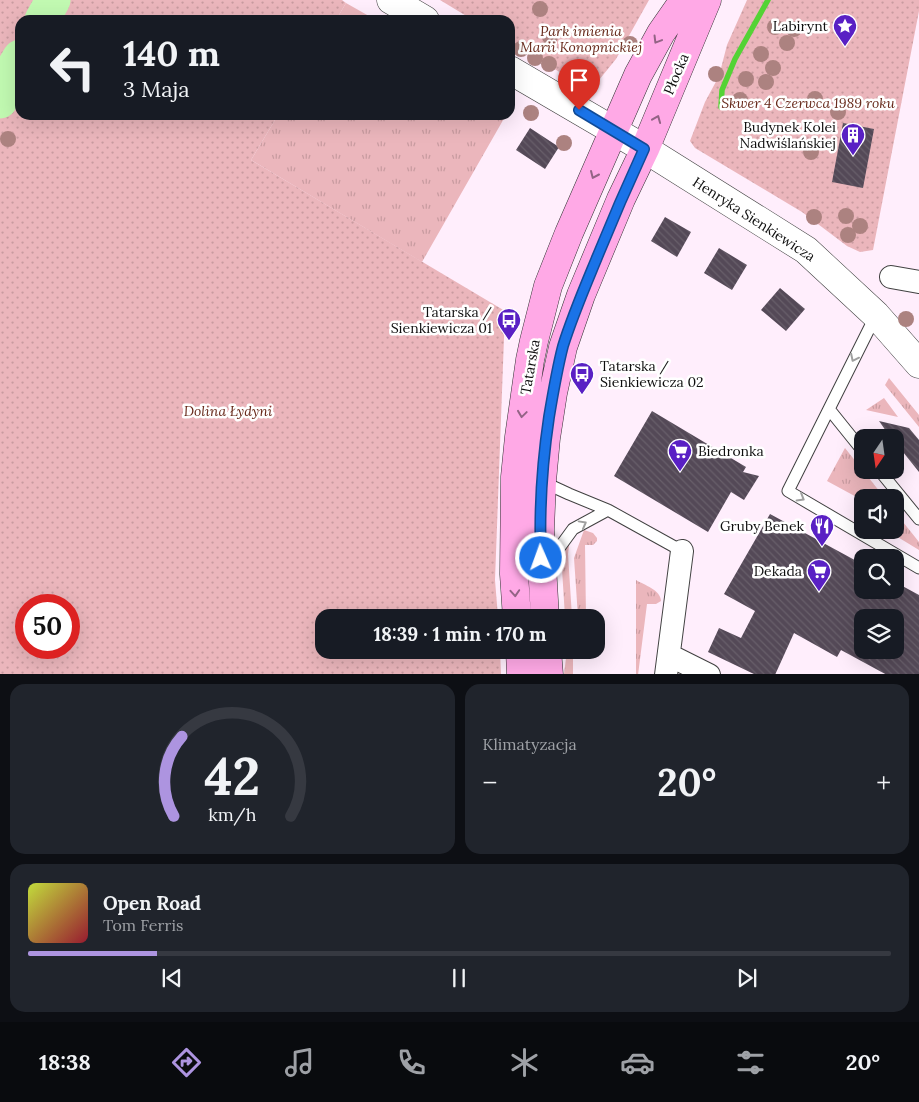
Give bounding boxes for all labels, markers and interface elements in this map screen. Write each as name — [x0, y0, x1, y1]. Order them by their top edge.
place icon: Labirynt — [832, 13, 858, 47]
place label: Labirynt — [773, 17, 829, 35]
park label: Park imienia Marii Konopnickiej — [520, 22, 642, 56]
text: 140 m — [123, 31, 220, 76]
icon: left — [40, 35, 105, 100]
one-way arrow — [653, 35, 663, 44]
street label: Płocka — [659, 51, 693, 97]
pin — [558, 59, 600, 110]
icon: arrive — [565, 66, 593, 94]
text: 3 Maja — [123, 75, 190, 103]
park label: Skwer 4 Czerwca 1989 roku — [721, 94, 896, 112]
one-way arrow — [650, 115, 661, 124]
place label: Budynek Kolei Nadwiślańskiej — [740, 118, 836, 152]
building icon: Budynek Kolei Nadwiślańskiej — [840, 122, 866, 156]
one-way arrow — [589, 170, 600, 179]
street label: Henryka Sienkiewicza — [689, 173, 819, 265]
place label: Tatarska / Sienkiewicza 01 — [391, 303, 492, 337]
bus stop icon: Tatarska / Sienkiewicza 01 — [496, 307, 522, 341]
street label: Tatarska — [516, 338, 544, 396]
one-way arrow — [850, 353, 860, 362]
place label: Tatarska / Sienkiewicza 02 — [600, 357, 704, 391]
bus stop icon: Tatarska / Sienkiewicza 02 — [569, 361, 595, 395]
park label: Dolina Łydyni — [184, 402, 273, 420]
one-way arrow — [517, 410, 528, 418]
north arrow — [854, 429, 904, 479]
map controls — [854, 429, 904, 659]
supermarket icon: Biedronka — [667, 438, 693, 472]
place label: Biedronka — [698, 442, 764, 460]
button: sound — [854, 489, 904, 539]
one-way arrow — [795, 492, 804, 502]
restaurant icon: Gruby Benek — [809, 513, 835, 547]
place label: Gruby Benek — [720, 517, 804, 535]
one-way arrow — [577, 520, 586, 530]
position arrow — [514, 531, 566, 583]
button: search — [854, 549, 904, 599]
supermarket icon: Dekada — [806, 558, 832, 592]
place label: Dekada — [754, 562, 802, 580]
one-way arrow — [510, 589, 521, 597]
speed limit sign: 50 — [15, 594, 80, 659]
button: layers — [854, 609, 904, 659]
text: 18:39 · 1 min · 170 m — [373, 622, 547, 646]
text: Klimatyzacja — [483, 734, 577, 754]
text: 42 — [204, 743, 260, 809]
text: 20° — [657, 758, 716, 806]
text: − — [483, 765, 497, 801]
text: + — [876, 765, 891, 801]
text: km/h — [208, 803, 257, 826]
text: Open Road — [103, 891, 201, 915]
text: Tom Ferris — [103, 915, 183, 935]
icon: previous — [158, 964, 186, 992]
icon: pause — [445, 964, 473, 992]
icon: next — [733, 964, 761, 992]
icon: directions — [169, 1045, 204, 1080]
icon: music — [282, 1045, 317, 1080]
icon: phone — [394, 1045, 429, 1080]
icon: climate — [507, 1045, 542, 1080]
icon: car — [620, 1045, 655, 1080]
icon: filters — [733, 1045, 768, 1080]
text: 18:38 — [39, 1048, 91, 1076]
text: 20° — [846, 1048, 880, 1076]

